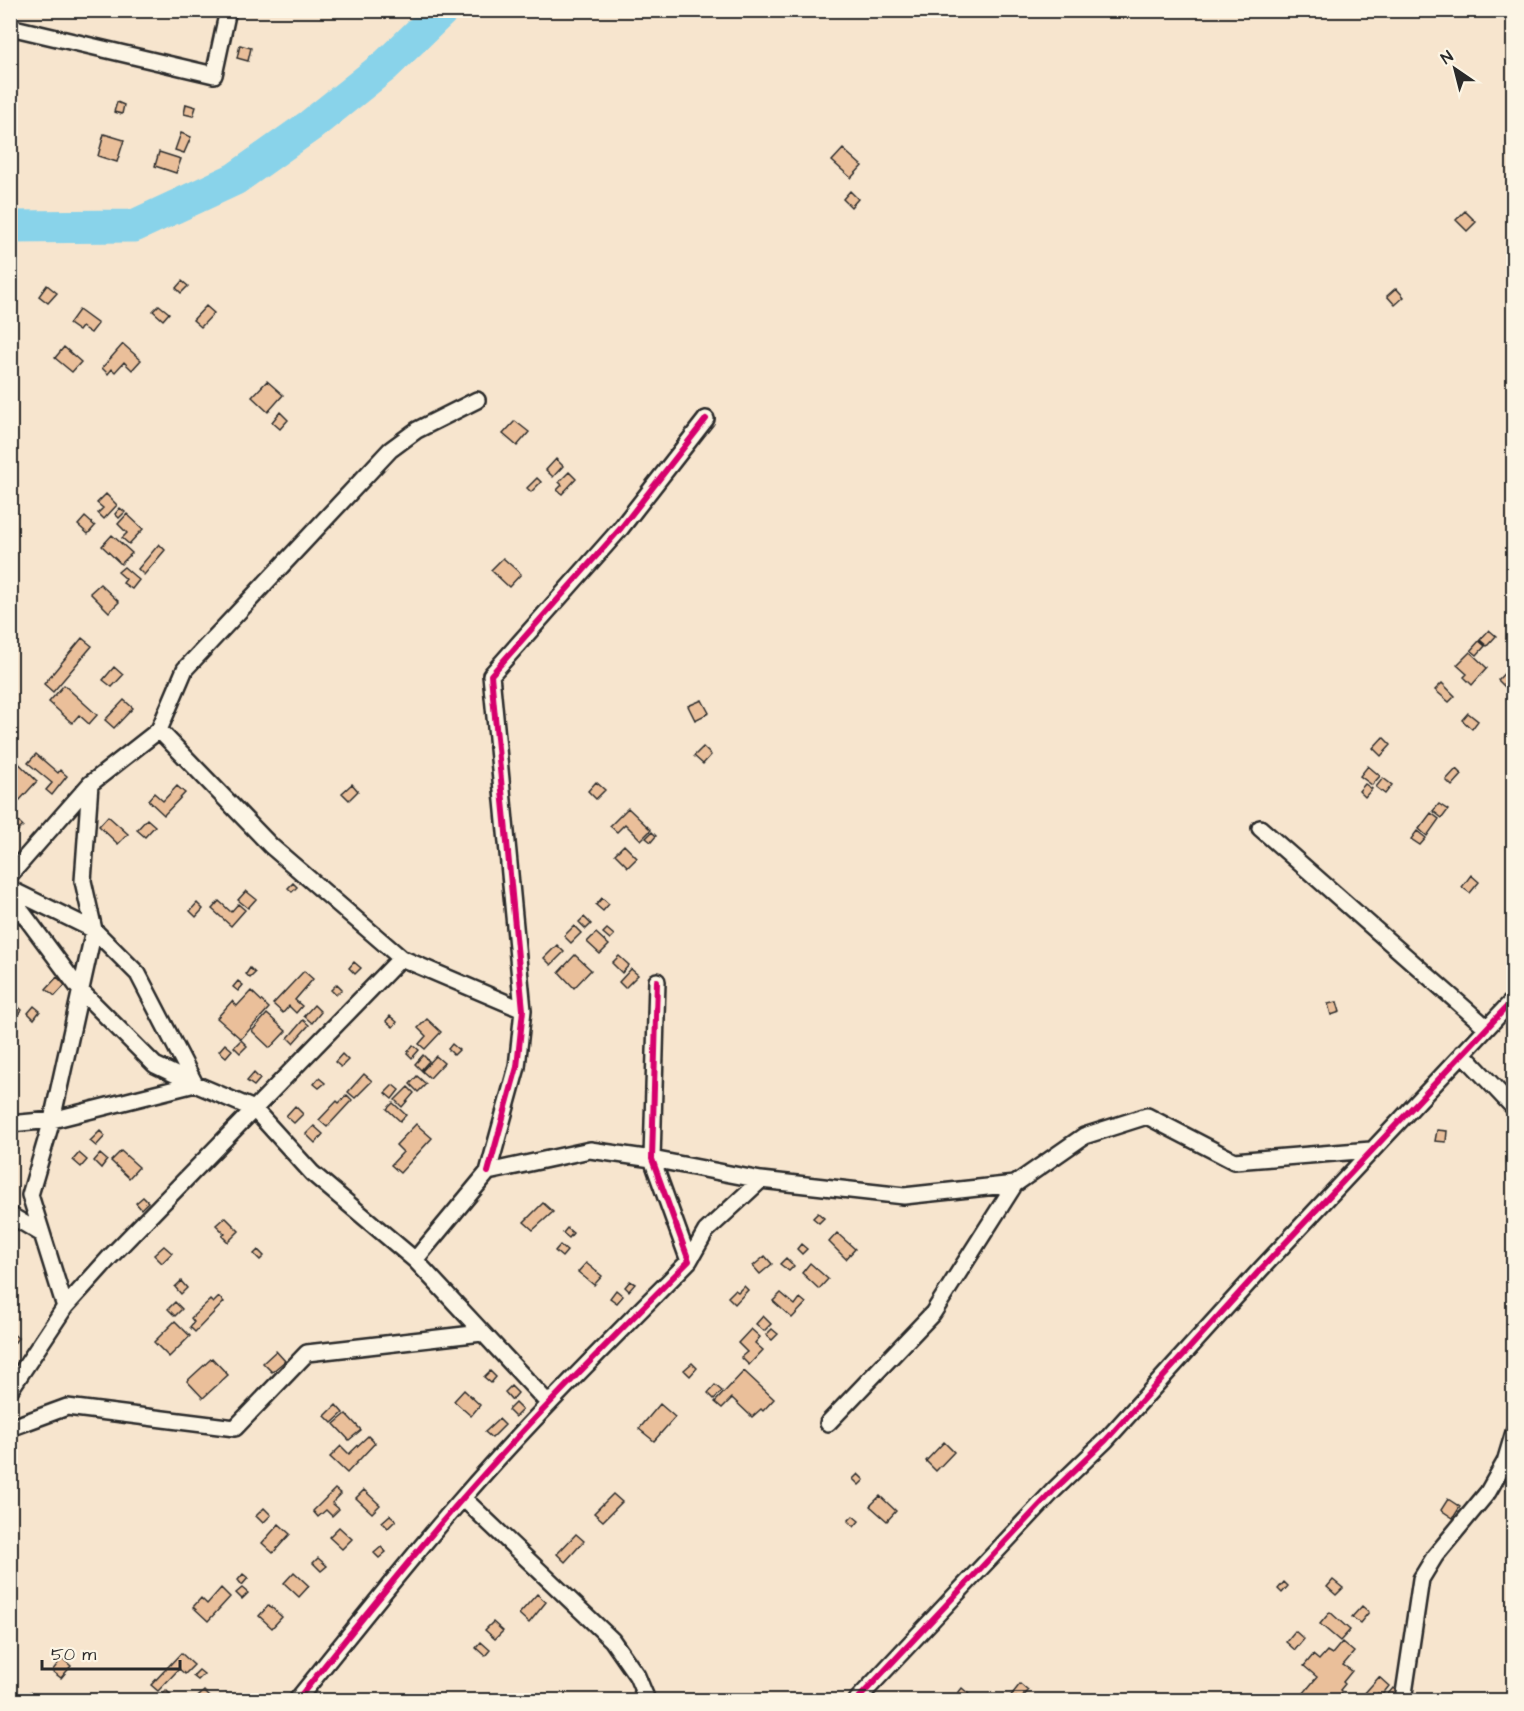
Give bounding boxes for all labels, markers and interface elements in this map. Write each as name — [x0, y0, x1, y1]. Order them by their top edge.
north arrow — [1425, 39, 1485, 99]
text: N — [1437, 46, 1457, 69]
scale bar — [42, 1633, 180, 1671]
text: 50 m — [51, 1642, 96, 1667]

